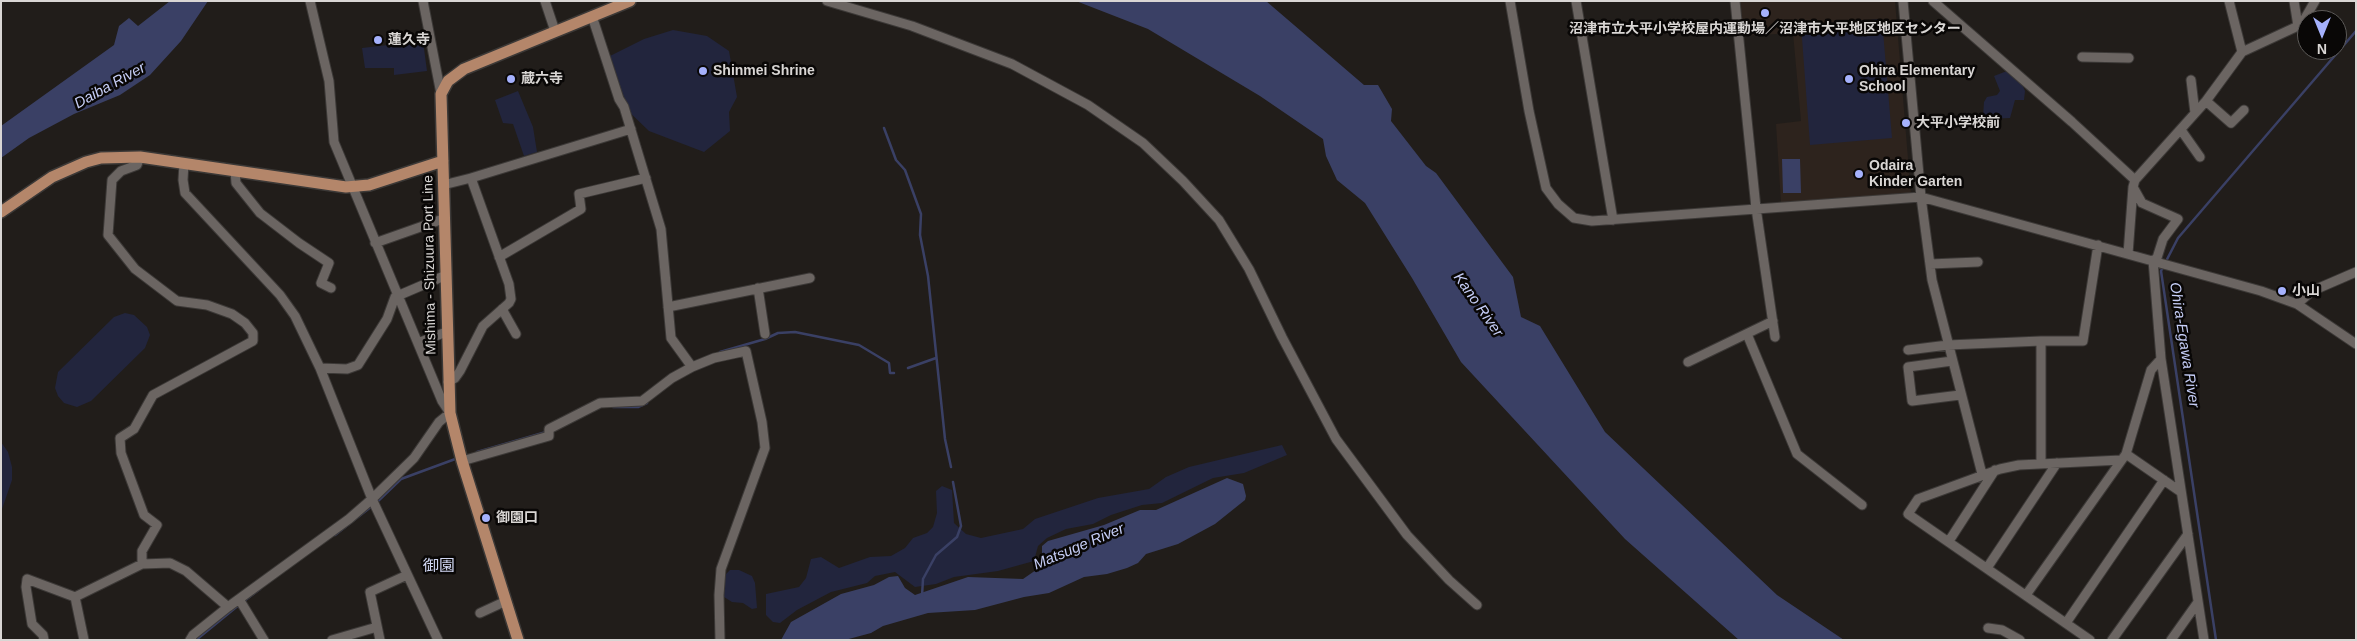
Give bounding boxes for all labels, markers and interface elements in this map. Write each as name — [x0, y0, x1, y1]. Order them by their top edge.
marker: 沼津市立大平小学校屋内運動場／沼津市大平地区地区センター — [1759, 7, 1771, 19]
north arrow — [2297, 10, 2347, 60]
place label: 沼津市立大平小学校屋内運動場／沼津市大平地区地区センター — [1569, 21, 1961, 37]
place label: 蓮久寺 — [388, 32, 430, 48]
marker: 蓮久寺 — [372, 34, 384, 46]
text: N — [2317, 41, 2327, 57]
water label: Daiba River — [71, 59, 149, 113]
place label: Shinmei Shrine — [713, 63, 815, 79]
place label: Ohira Elementary School — [1859, 63, 1975, 95]
marker: Shinmei Shrine — [697, 65, 709, 77]
place label: 蔵六寺 — [521, 71, 563, 87]
marker: 蔵六寺 — [505, 73, 517, 85]
marker: Ohira Elementary School — [1843, 73, 1855, 85]
place label: 大平小学校前 — [1916, 115, 2000, 131]
marker: 大平小学校前 — [1900, 117, 1912, 129]
place label: Odaira Kinder Garten — [1869, 158, 1962, 190]
marker: Odaira Kinder Garten — [1853, 168, 1865, 180]
street label: Mishima - Shizuura Port Line — [420, 175, 440, 355]
water label: Kano River — [1449, 269, 1507, 341]
water label: Ohira-Egawa River — [2165, 281, 2203, 409]
place label: 小山 — [2292, 283, 2320, 299]
marker: 小山 — [2276, 285, 2288, 297]
place label: 御園口 — [496, 510, 538, 526]
marker: 御園口 — [480, 512, 492, 524]
water label: Matsuge River — [1031, 520, 1127, 574]
district label: 御園 — [423, 557, 455, 577]

